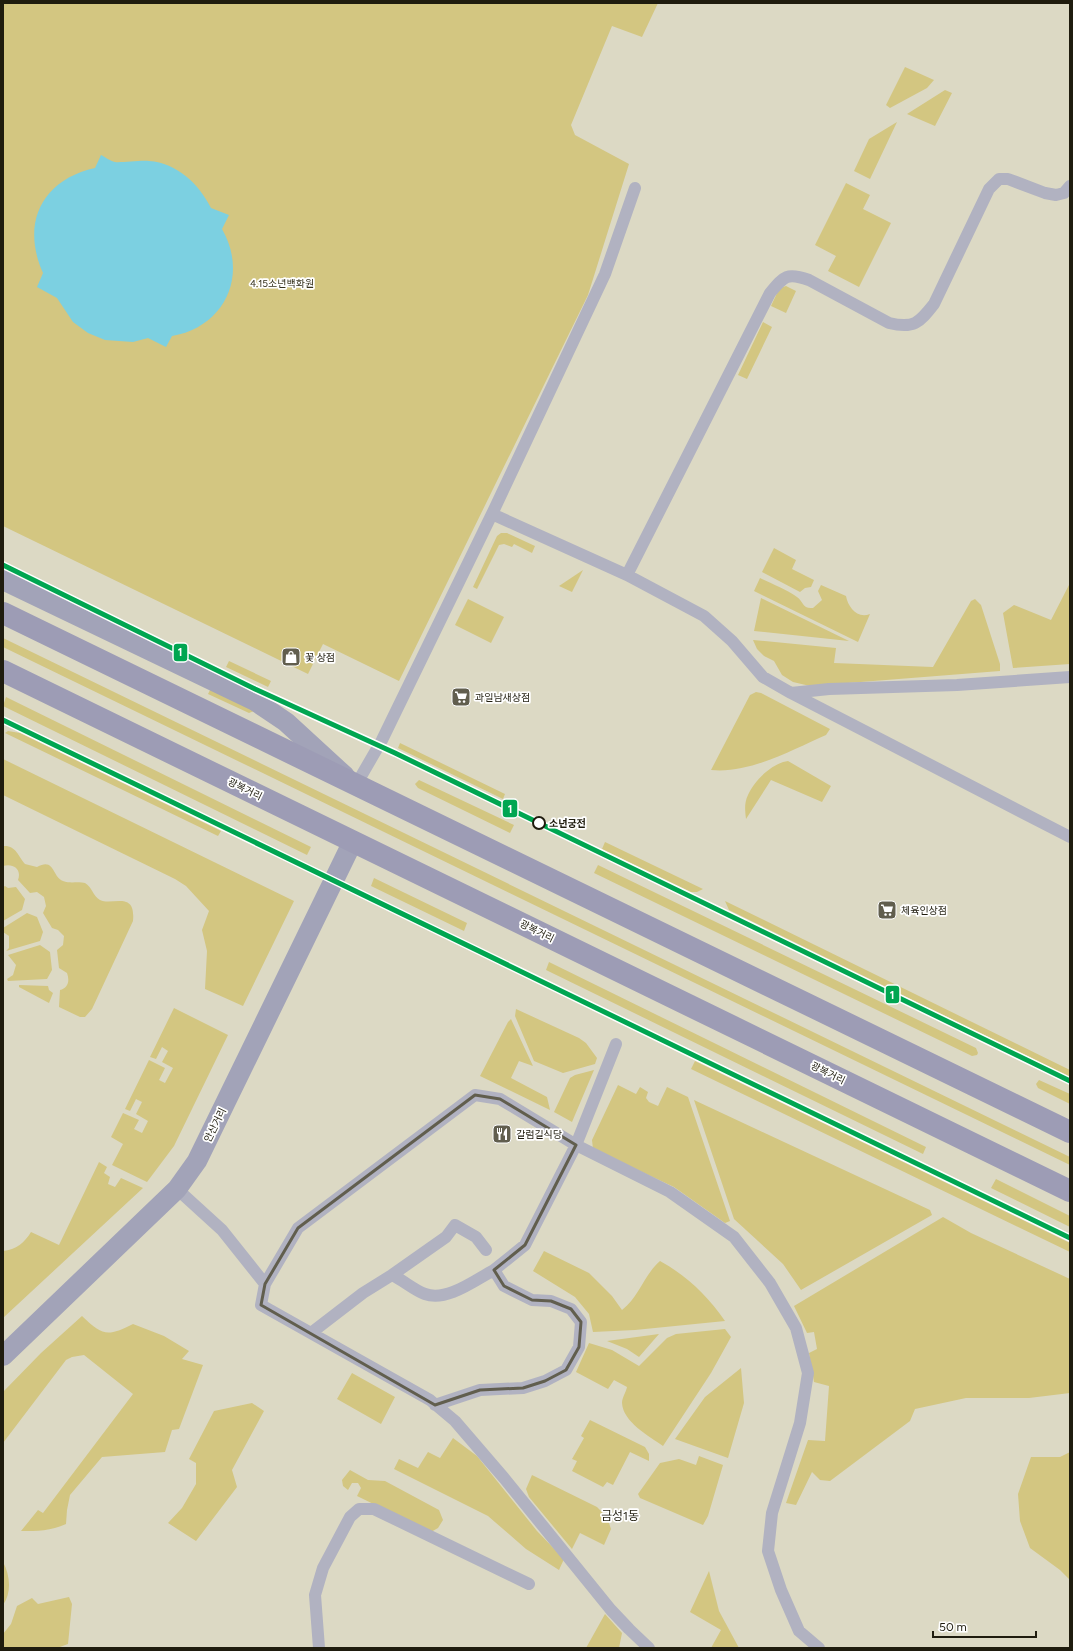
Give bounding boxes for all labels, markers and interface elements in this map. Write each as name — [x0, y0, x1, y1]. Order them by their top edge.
park label: 4.15소년백화원 — [250, 277, 314, 290]
line badge: 1 — [173, 643, 188, 662]
text: 1 — [178, 646, 182, 659]
shop icon: 꽃 상점 — [280, 646, 302, 668]
place label: 꽃 상점 — [305, 651, 335, 664]
supermarket icon: 과일남새상점 — [450, 686, 472, 708]
place label: 과일남새상점 — [475, 691, 530, 704]
street label: 광복거리 — [226, 775, 264, 803]
line badge: 1 — [502, 799, 518, 818]
text: 1 — [508, 803, 512, 816]
marker: 소년궁전 — [532, 816, 546, 830]
place label: 소년궁전 — [549, 817, 586, 830]
supermarket icon: 체육인상점 — [876, 899, 898, 921]
place label: 체육인상점 — [901, 904, 947, 917]
street label: 광복거리 — [518, 917, 556, 945]
line badge: 1 — [885, 985, 900, 1004]
text: 1 — [890, 989, 894, 1002]
street label: 광복거리 — [809, 1059, 847, 1087]
street label: 안산거리 — [201, 1106, 229, 1144]
restaurant icon: 갈럼길식당 — [491, 1123, 513, 1145]
place label: 갈럼길식당 — [516, 1128, 562, 1141]
district label: 금성1동 — [601, 1509, 639, 1523]
scale bar — [933, 1613, 1036, 1639]
text: 50 m — [939, 1620, 967, 1634]

